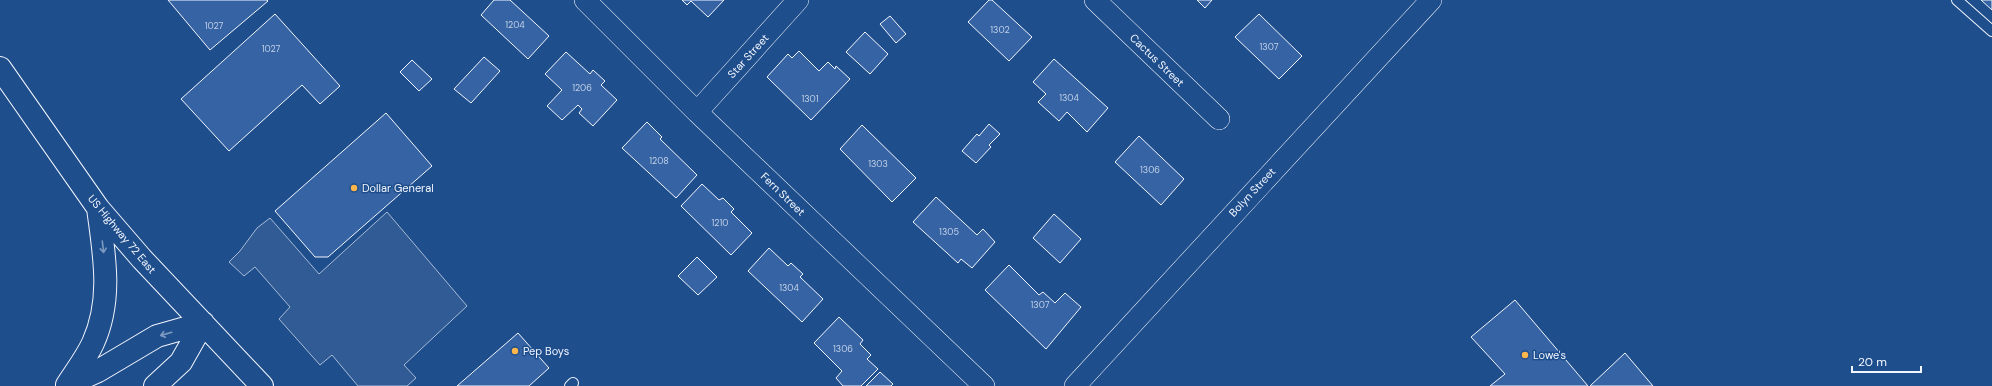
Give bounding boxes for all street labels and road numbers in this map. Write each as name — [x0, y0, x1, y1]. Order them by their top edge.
street label: Star Street — [724, 31, 772, 81]
street label: Cactus Street — [1127, 31, 1187, 89]
street label: Bolyn Street — [1226, 165, 1278, 219]
street label: Fern Street — [758, 169, 808, 219]
street label: US Highway 72 East — [85, 192, 159, 276]

